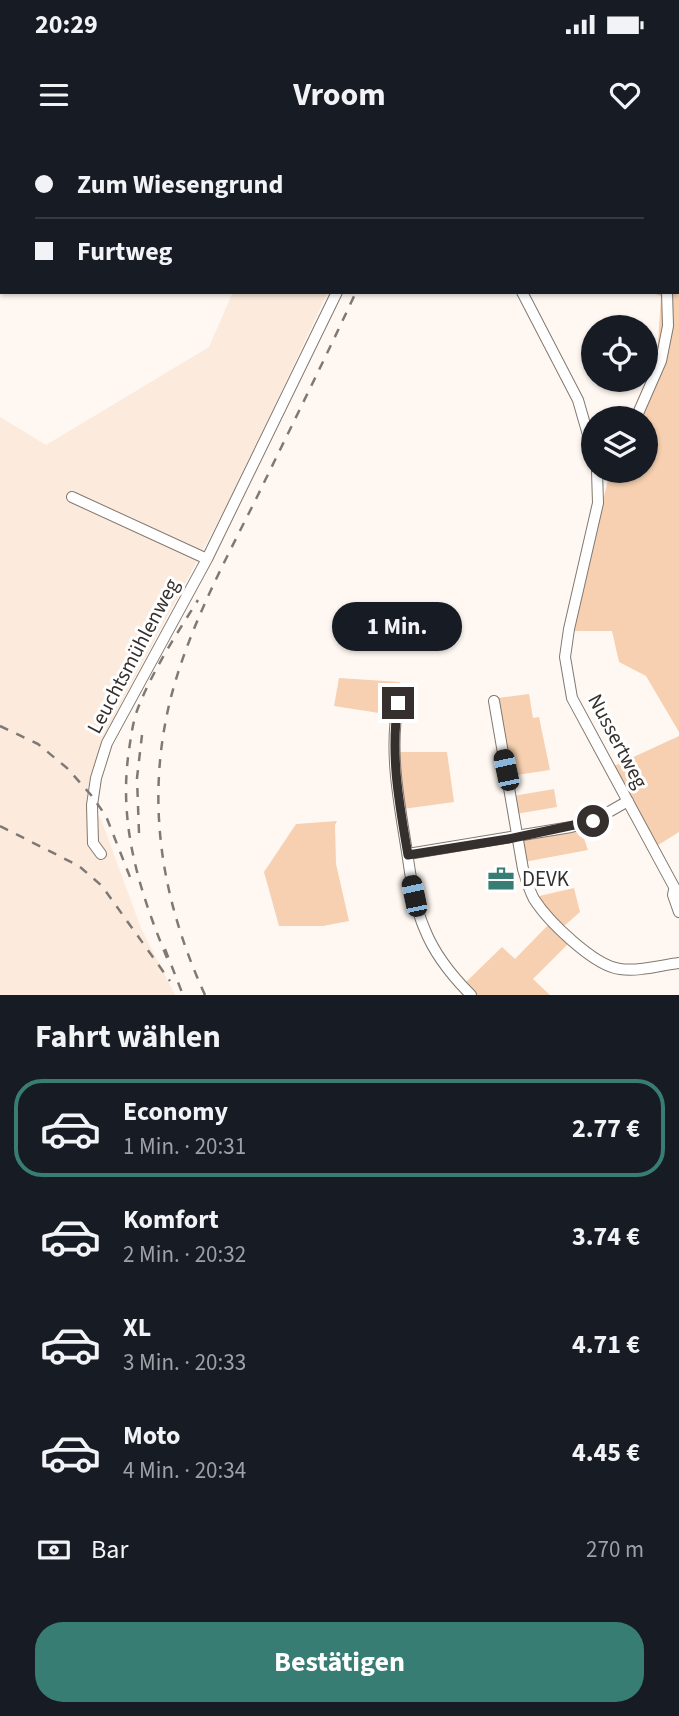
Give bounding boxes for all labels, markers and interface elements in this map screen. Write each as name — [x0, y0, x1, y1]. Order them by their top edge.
text: 20:29 — [35, 6, 98, 43]
text: Vroom — [293, 72, 386, 118]
icon: menu — [35, 76, 73, 114]
icon: heart — [606, 76, 644, 114]
text: Zum Wiesengrund — [77, 166, 283, 203]
text: Furtweg — [77, 233, 172, 270]
map controls — [581, 315, 658, 483]
button: locate — [581, 315, 658, 392]
button: layers — [581, 406, 658, 483]
street label: Leuchtsmühlenweg — [79, 573, 187, 739]
callout: 1 Min. — [333, 602, 463, 650]
text: 1 Min. — [367, 610, 427, 643]
route end — [382, 687, 414, 719]
street label: Nussertweg — [581, 688, 656, 794]
car — [492, 747, 521, 793]
route start — [577, 805, 609, 837]
office icon: DEVK — [486, 864, 516, 894]
place label: DEVK — [522, 864, 570, 894]
car — [400, 873, 429, 919]
text: Fahrt wählen — [35, 1014, 221, 1060]
text: Economy — [123, 1093, 228, 1130]
icon: car — [39, 1097, 102, 1160]
text: 2.77 € — [572, 1110, 640, 1147]
text: 1 Min. · 20:31 — [123, 1130, 246, 1163]
text: Komfort — [123, 1201, 219, 1238]
icon: car — [39, 1205, 102, 1268]
text: 3.74 € — [572, 1218, 640, 1255]
text: 2 Min. · 20:32 — [123, 1238, 246, 1271]
text: XL — [123, 1309, 151, 1346]
icon: car — [39, 1313, 102, 1376]
text: 4.71 € — [572, 1326, 640, 1363]
text: 3 Min. · 20:33 — [123, 1346, 246, 1379]
text: Moto — [123, 1417, 180, 1454]
icon: car — [39, 1421, 102, 1484]
text: 4.45 € — [572, 1434, 640, 1471]
text: 4 Min. · 20:34 — [123, 1454, 246, 1487]
icon: cash — [35, 1531, 73, 1569]
text: Bar — [91, 1531, 128, 1568]
text: 270 m — [586, 1533, 644, 1566]
button: Bestätigen — [35, 1622, 644, 1702]

